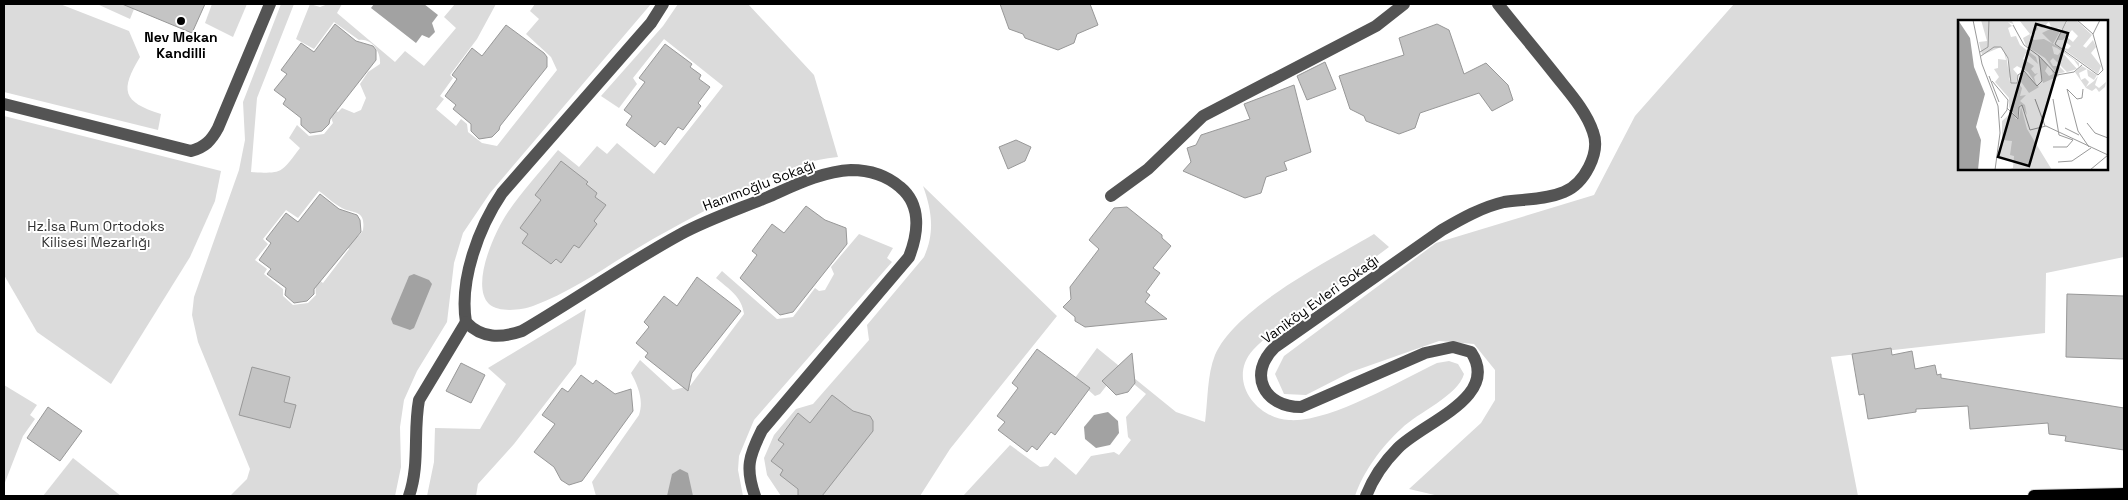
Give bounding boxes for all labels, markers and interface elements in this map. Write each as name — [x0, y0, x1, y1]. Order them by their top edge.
marker: Nev Mekan Kandilli — [175, 15, 187, 27]
inset map — [1958, 20, 2108, 170]
place label: Nev Mekan Kandilli — [144, 28, 218, 62]
street label: Hanımoğlu Sokağı — [700, 155, 818, 215]
park label: Hz.İsa Rum Ortodoks Kilisesi Mezarlığı — [27, 217, 165, 251]
street label: Vaniköy Evleri Sokağı — [1258, 250, 1382, 348]

